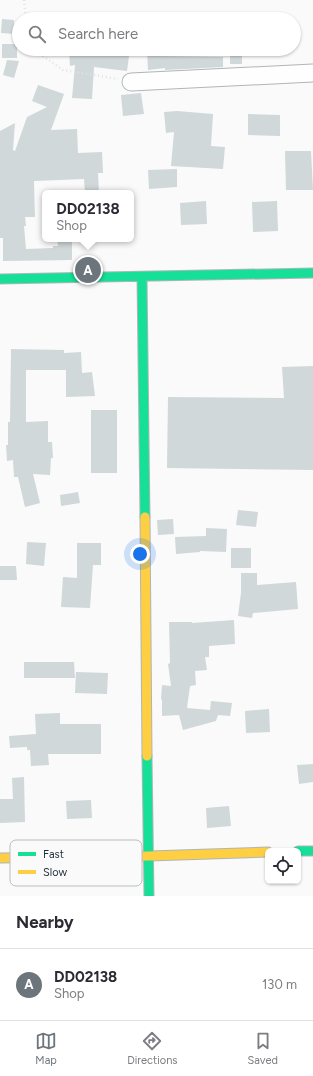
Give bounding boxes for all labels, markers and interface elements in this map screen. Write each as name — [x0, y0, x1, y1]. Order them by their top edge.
search box — [12, 12, 301, 56]
icon: search — [26, 23, 48, 45]
text: Search here — [58, 25, 138, 43]
popup — [42, 190, 134, 242]
text: DD02138 — [56, 200, 120, 218]
text: Shop — [56, 218, 87, 233]
pin: A — [75, 255, 101, 285]
your location — [130, 544, 150, 564]
legend — [10, 840, 142, 886]
text: Fast — [43, 848, 64, 861]
map controls — [265, 848, 301, 884]
button: locate — [265, 848, 301, 884]
text: Slow — [43, 866, 67, 879]
text: Nearby — [16, 912, 74, 932]
text: DD02138 — [54, 968, 117, 986]
text: A — [24, 977, 34, 992]
text: 130 m — [262, 977, 297, 992]
text: Shop — [54, 986, 84, 1001]
tab: Map — [35, 1030, 57, 1067]
tab: Directions — [127, 1030, 177, 1067]
tab: Saved — [248, 1030, 278, 1067]

